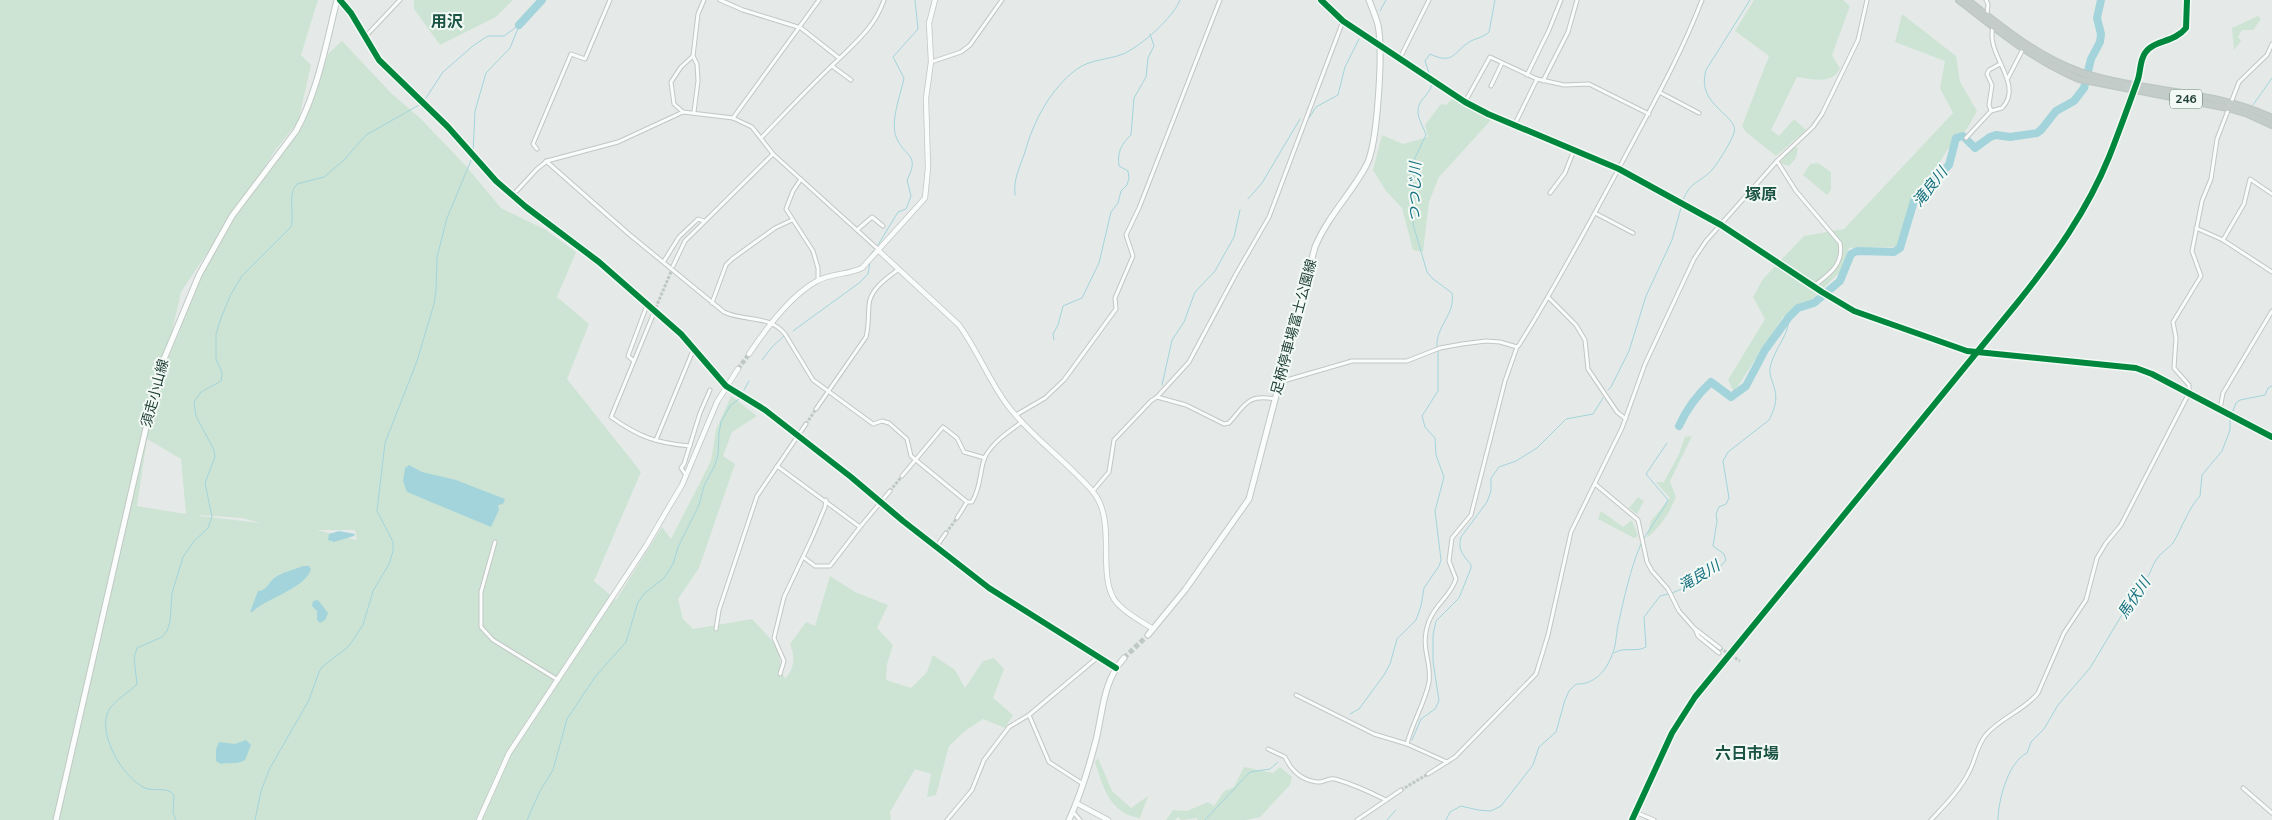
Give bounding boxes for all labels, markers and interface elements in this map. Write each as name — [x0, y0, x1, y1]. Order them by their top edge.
district label: 用沢 — [431, 11, 463, 33]
road number: 246 — [2170, 90, 2202, 108]
water label: つつじ川 — [1404, 160, 1426, 222]
water label: 滝良川 — [1908, 162, 1953, 211]
district label: 塚原 — [1745, 184, 1777, 206]
street label: 足柄停車場富士公園線 — [1267, 257, 1321, 397]
street label: 須走小山線 — [137, 357, 173, 429]
water label: 滝良川 — [1675, 555, 1725, 596]
water label: 馬伏川 — [2113, 572, 2156, 622]
district label: 六日市場 — [1715, 743, 1779, 765]

